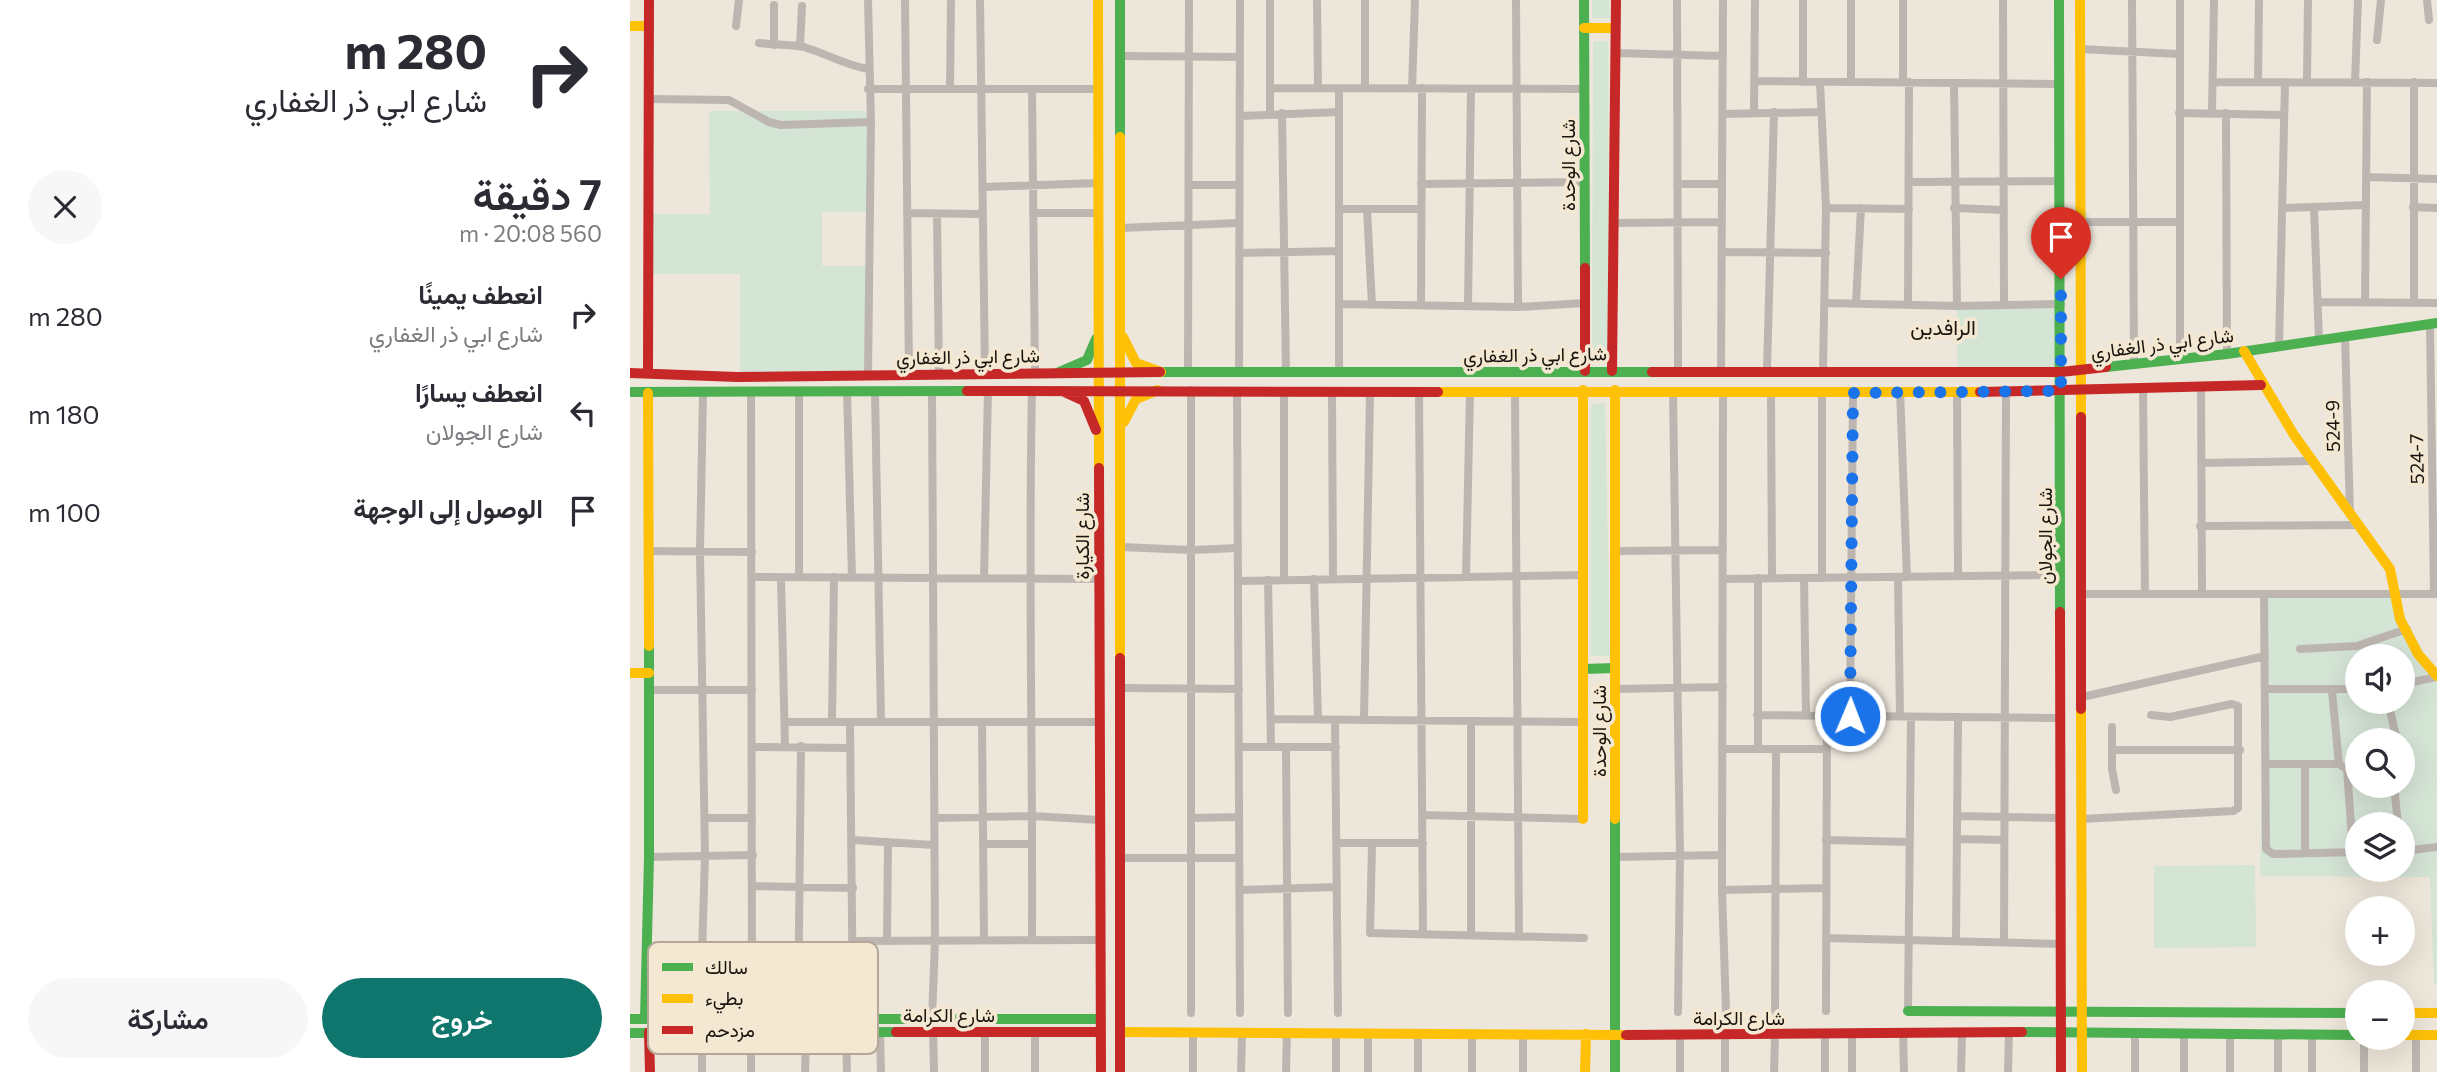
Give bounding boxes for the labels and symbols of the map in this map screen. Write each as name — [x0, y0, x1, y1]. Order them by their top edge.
street label: شارع الوحدة — [1556, 119, 1581, 211]
pin — [2031, 207, 2091, 279]
district label: الرافدين — [1910, 314, 1976, 341]
street label: شارع ابي ذر الغفاري — [2089, 323, 2235, 368]
street label: شارع ابي ذر الغفاري — [1463, 341, 1607, 372]
street label: شارع ابي ذر الغفاري — [896, 343, 1040, 374]
street label: 524-9 — [2320, 400, 2344, 452]
street label: 524-7 — [2404, 434, 2428, 484]
street label: شارع الجولان — [2033, 488, 2058, 584]
street label: شارع الكيارة — [1070, 492, 1095, 580]
position arrow — [1813, 679, 1887, 753]
street label: شارع الوحدة — [1587, 685, 1612, 777]
legend — [648, 942, 878, 1054]
text: سالك — [705, 955, 748, 978]
text: بطيء — [705, 986, 743, 1014]
street label: شارع الكرامة — [903, 1003, 995, 1028]
street label: شارع الكرامة — [1693, 1006, 1785, 1031]
text: مزدحم — [705, 1018, 755, 1043]

